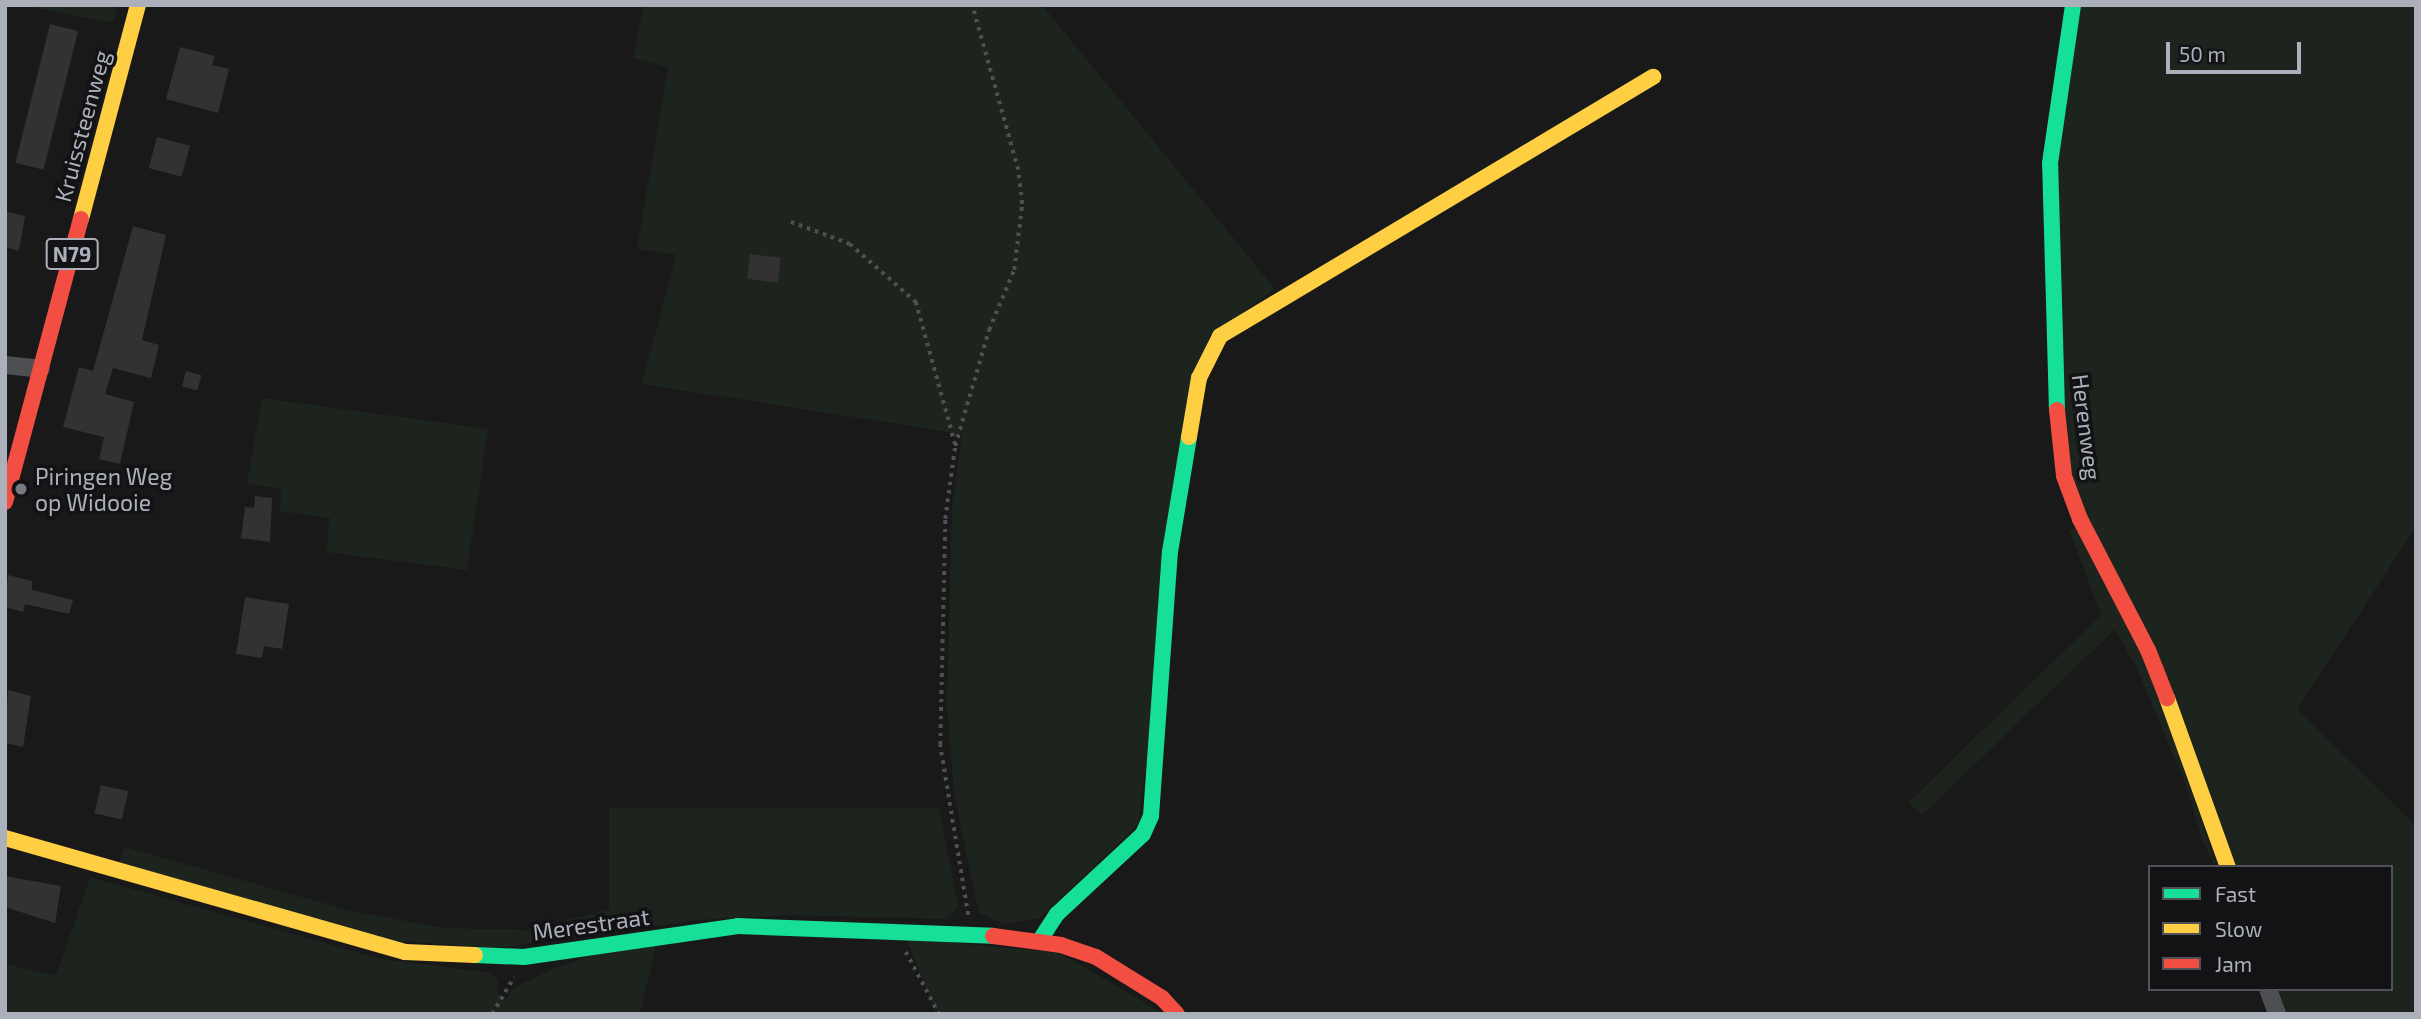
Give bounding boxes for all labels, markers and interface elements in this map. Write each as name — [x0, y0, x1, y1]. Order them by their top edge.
scale bar — [2169, 28, 2304, 72]
text: 50 m — [2179, 41, 2226, 66]
street label: Kruissteenweg — [48, 47, 116, 205]
road number: N79 — [44, 236, 100, 272]
street label: Herenweg — [2067, 373, 2107, 481]
place label: Piringen Weg op Widooie — [35, 462, 173, 516]
marker: Piringen Weg op Widooie — [13, 481, 29, 497]
legend — [2148, 865, 2393, 991]
text: Fast — [2215, 881, 2256, 906]
street label: Merestraat — [531, 902, 651, 946]
text: Slow — [2215, 916, 2262, 941]
text: Jam — [2215, 951, 2252, 976]

